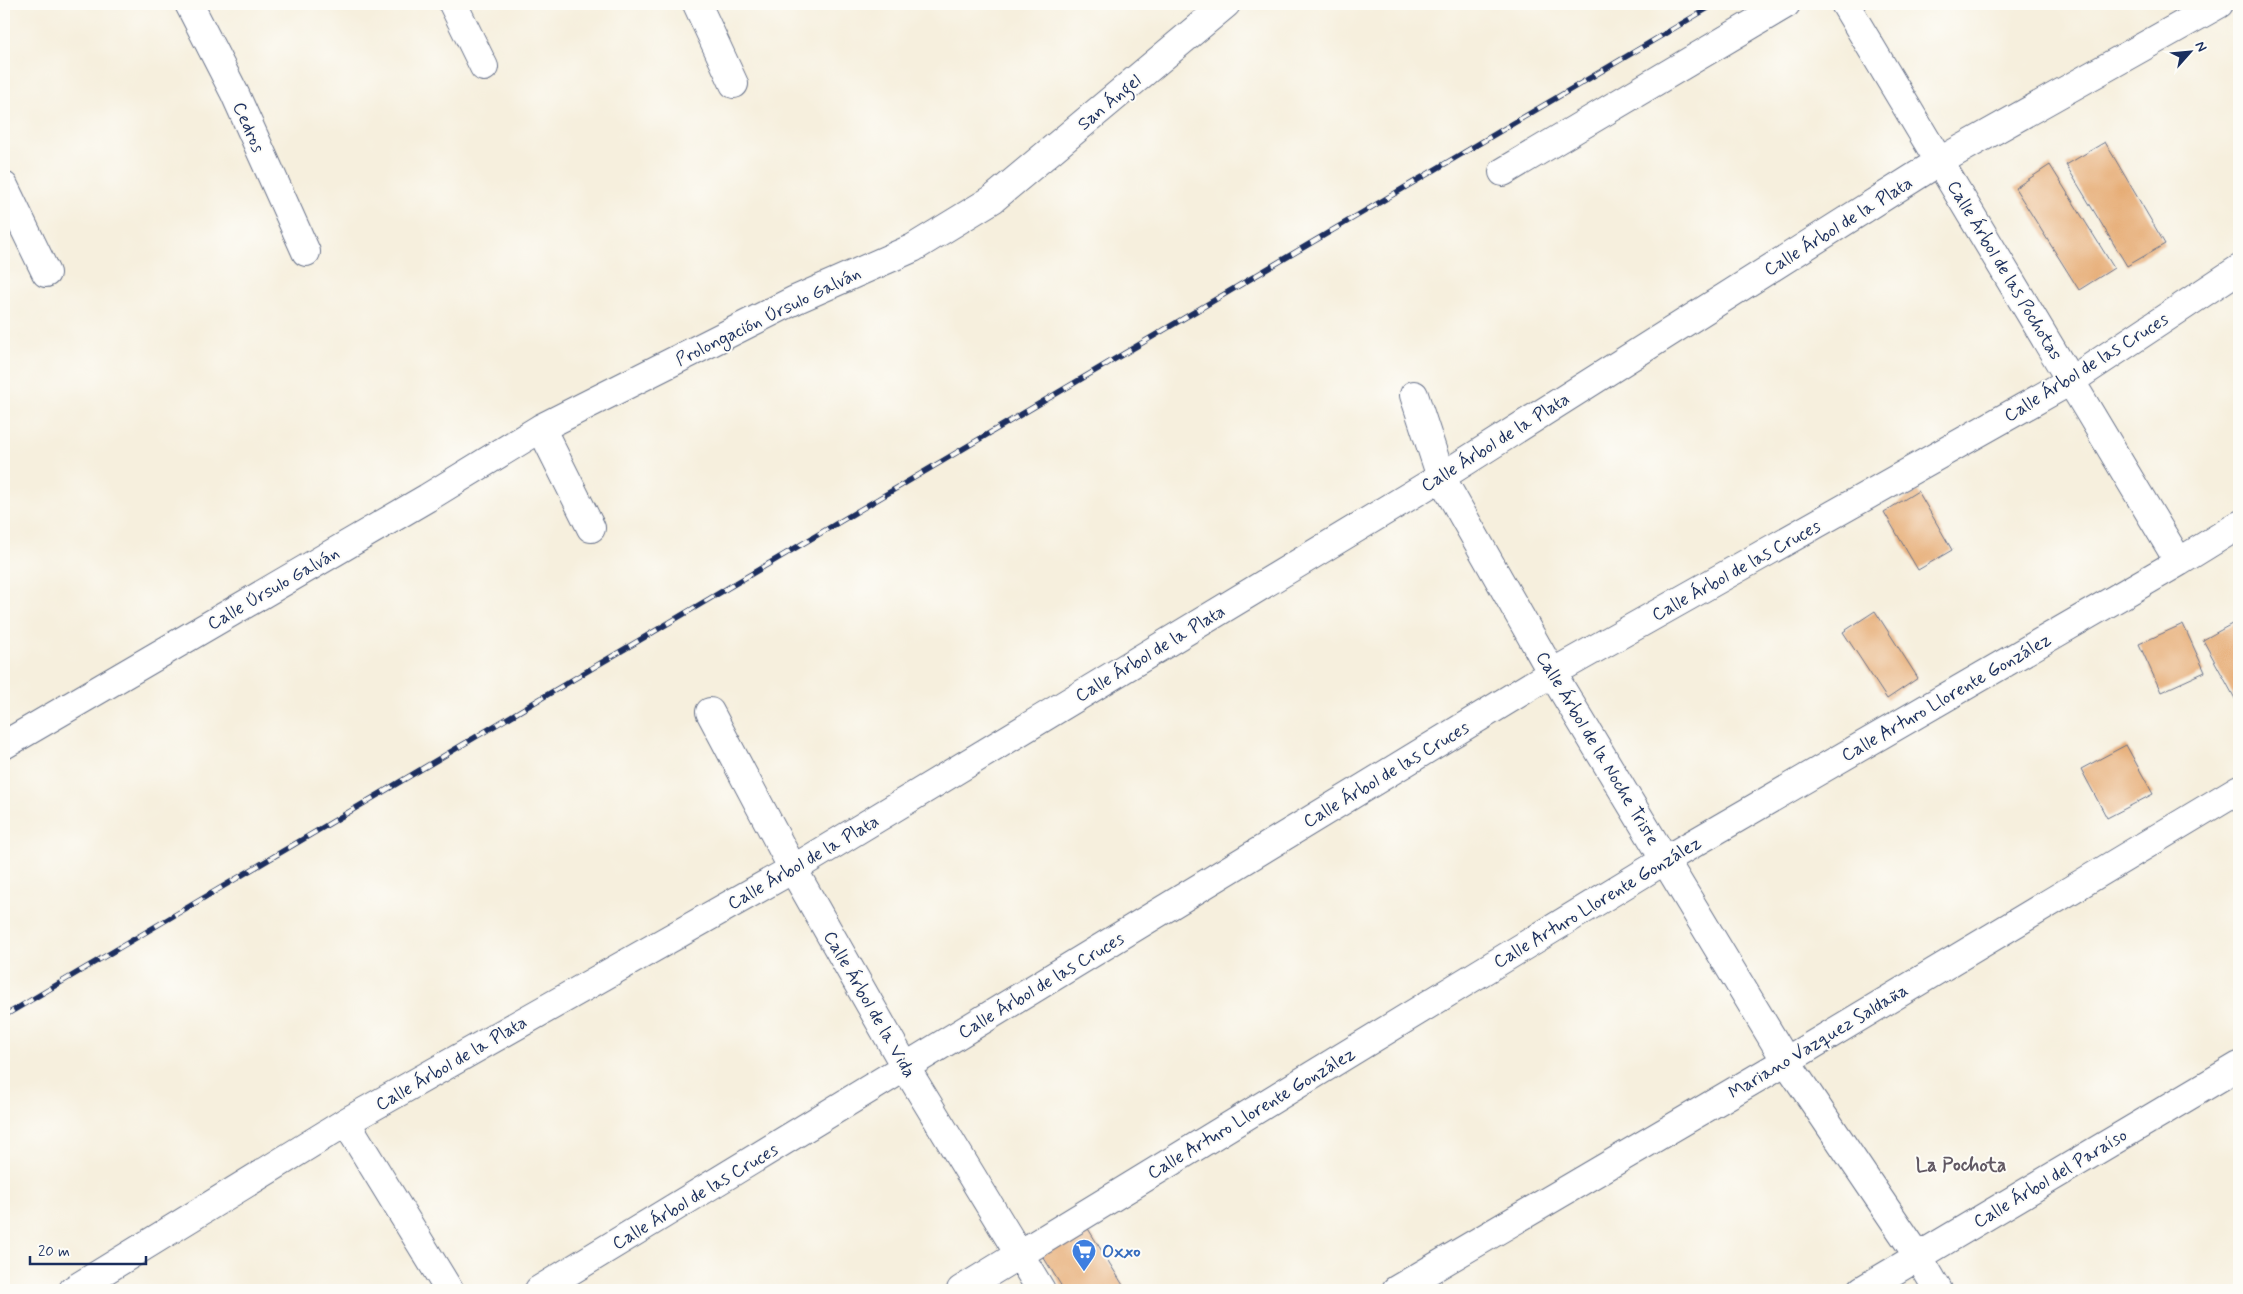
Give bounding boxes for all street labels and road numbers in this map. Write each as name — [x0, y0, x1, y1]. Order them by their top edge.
street label: San Ángel — [1073, 69, 1148, 138]
street label: Cedros — [226, 98, 270, 157]
street label: Calle Árbol de la Plata — [1760, 171, 1917, 282]
street label: Calle Árbol de las Pochotas — [1941, 176, 2067, 365]
street label: Prolongación Úrsulo Galván — [672, 262, 866, 373]
street label: Calle Árbol de las Cruces — [2000, 307, 2173, 428]
street label: Calle Árbol de la Plata — [1417, 387, 1574, 498]
street label: Calle Árbol de las Cruces — [1648, 514, 1825, 627]
street label: Calle Úrsulo Galván — [203, 541, 344, 636]
street label: Calle Árbol de la Plata — [1071, 600, 1230, 708]
street label: Calle Arturo Llorente González — [1837, 628, 2056, 768]
street label: Calle Árbol de la Noche Triste — [1530, 647, 1665, 850]
street label: Calle Árbol de las Cruces — [1299, 716, 1474, 834]
street label: Calle Árbol de la Plata — [723, 810, 884, 916]
street label: Calle Arturo Llorente González — [1489, 831, 1706, 975]
street label: Calle Árbol de la Vida — [817, 927, 921, 1082]
street label: Calle Árbol de las Cruces — [954, 927, 1129, 1045]
street label: Mariano Vazquez Saldaña — [1724, 979, 1913, 1105]
street label: Calle Árbol de la Plata — [371, 1011, 532, 1117]
street label: Calle Arturo Llorente González — [1143, 1042, 1360, 1186]
street label: Calle Árbol del Paraíso — [1969, 1123, 2132, 1234]
street label: Calle Árbol de las Cruces — [608, 1138, 783, 1256]

